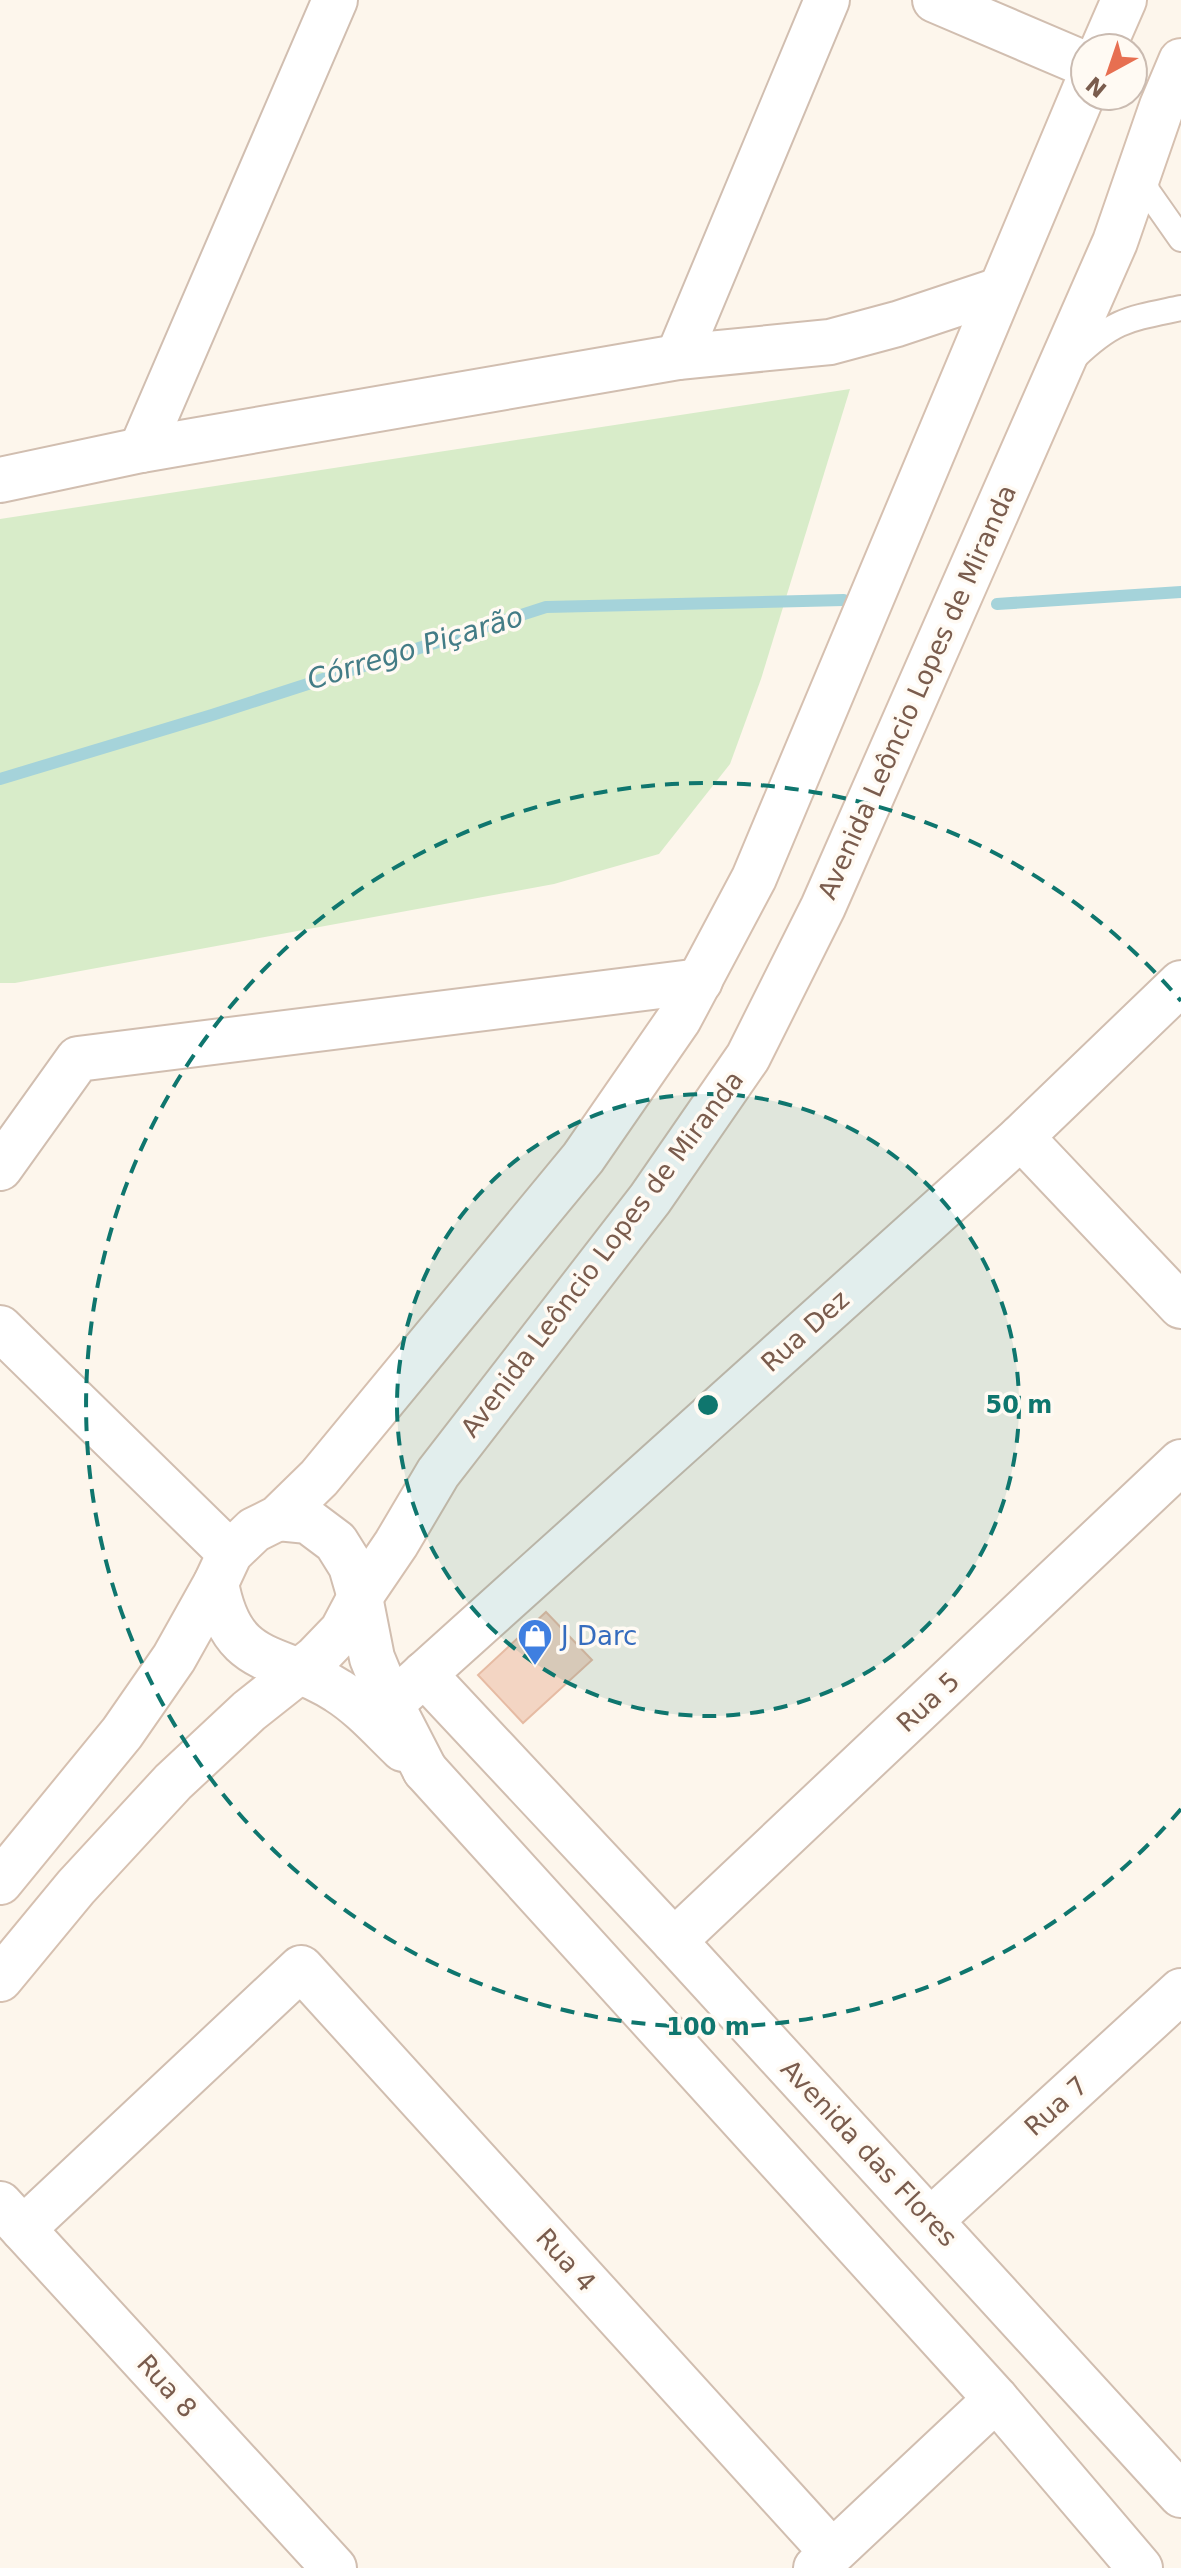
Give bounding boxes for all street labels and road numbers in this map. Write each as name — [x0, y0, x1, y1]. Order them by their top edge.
street label: Avenida Leôncio Lopes de Miranda — [812, 480, 1022, 904]
street label: Avenida Leôncio Lopes de Miranda — [455, 1065, 749, 1443]
street label: Rua Dez — [755, 1284, 855, 1378]
street label: Rua 5 — [891, 1666, 965, 1738]
street label: Avenida das Flores — [775, 2054, 963, 2252]
street label: Rua 7 — [1018, 2070, 1094, 2142]
street label: Rua 4 — [530, 2222, 602, 2298]
street label: Rua 8 — [131, 2348, 203, 2424]

